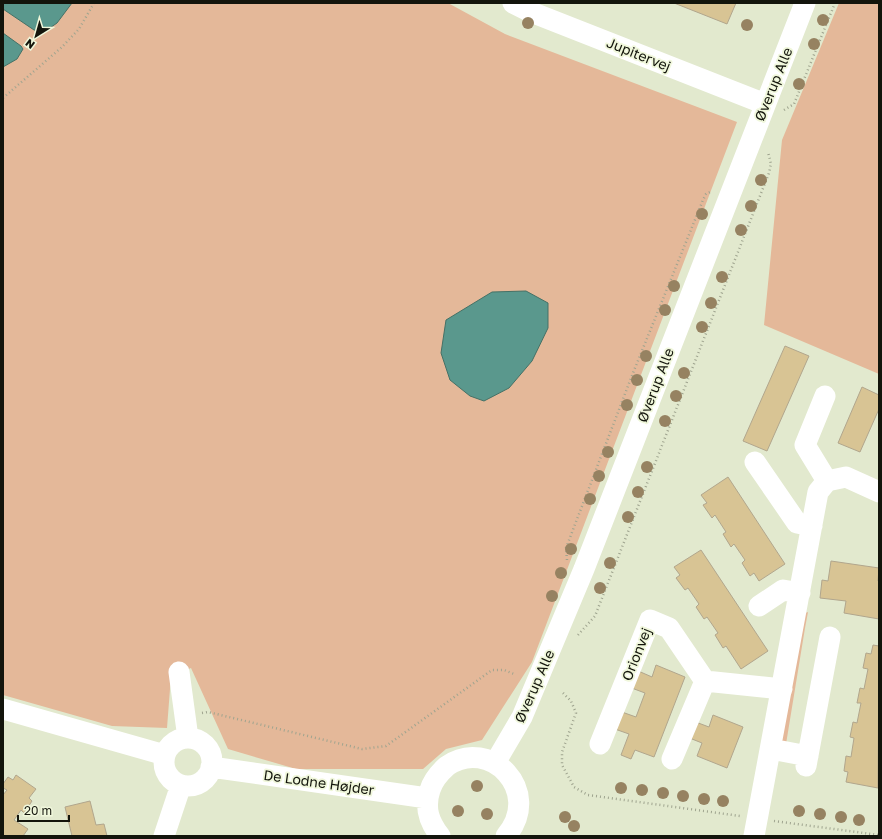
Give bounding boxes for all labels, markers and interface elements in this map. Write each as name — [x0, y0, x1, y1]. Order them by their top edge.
north arrow — [16, 16, 56, 56]
street label: Jupitervej — [604, 33, 674, 75]
text: N — [22, 37, 37, 52]
street label: Øverup Alle — [750, 45, 796, 123]
street label: Øverup Alle — [633, 345, 677, 425]
street label: Orionvej — [618, 625, 654, 683]
street label: Øverup Alle — [510, 647, 558, 725]
street label: De Lodne Højder — [263, 766, 376, 798]
scale bar — [18, 797, 69, 823]
text: 20 m — [24, 803, 52, 818]

